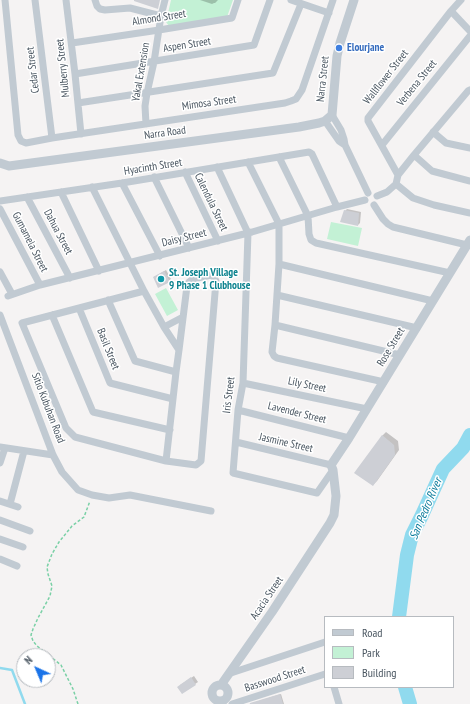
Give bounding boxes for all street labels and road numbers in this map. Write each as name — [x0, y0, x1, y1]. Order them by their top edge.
street label: Almond Street — [131, 7, 187, 29]
street label: Aspen Street — [162, 35, 212, 55]
street label: Mulberry Street — [53, 38, 73, 98]
street label: Yakal Extension — [129, 42, 153, 102]
street label: Cedar Street — [24, 46, 42, 94]
street label: Wallflower Street — [361, 47, 411, 107]
street label: Narra Street — [314, 56, 332, 102]
street label: Verbena Street — [394, 57, 440, 109]
street label: Mimosa Street — [181, 93, 237, 113]
street label: Narra Road — [143, 124, 187, 142]
street label: Hyacinth Street — [123, 156, 183, 178]
street label: Calendula Street — [191, 171, 231, 233]
street label: Dahua Street — [41, 207, 75, 257]
street label: Gumamela Street — [9, 210, 51, 274]
street label: Daisy Street — [160, 226, 208, 250]
street label: Rose Street — [374, 325, 408, 369]
street label: Basil Street — [94, 326, 122, 372]
street label: Sitio Kubuhan Road — [29, 371, 67, 445]
street label: Lily Street — [287, 375, 327, 395]
street label: Iris Street — [220, 376, 238, 414]
street label: Lavender Street — [266, 399, 328, 427]
street label: Jasmine Street — [258, 430, 314, 456]
street label: Acacia Street — [248, 574, 286, 622]
street label: Basswood Street — [243, 663, 307, 695]

